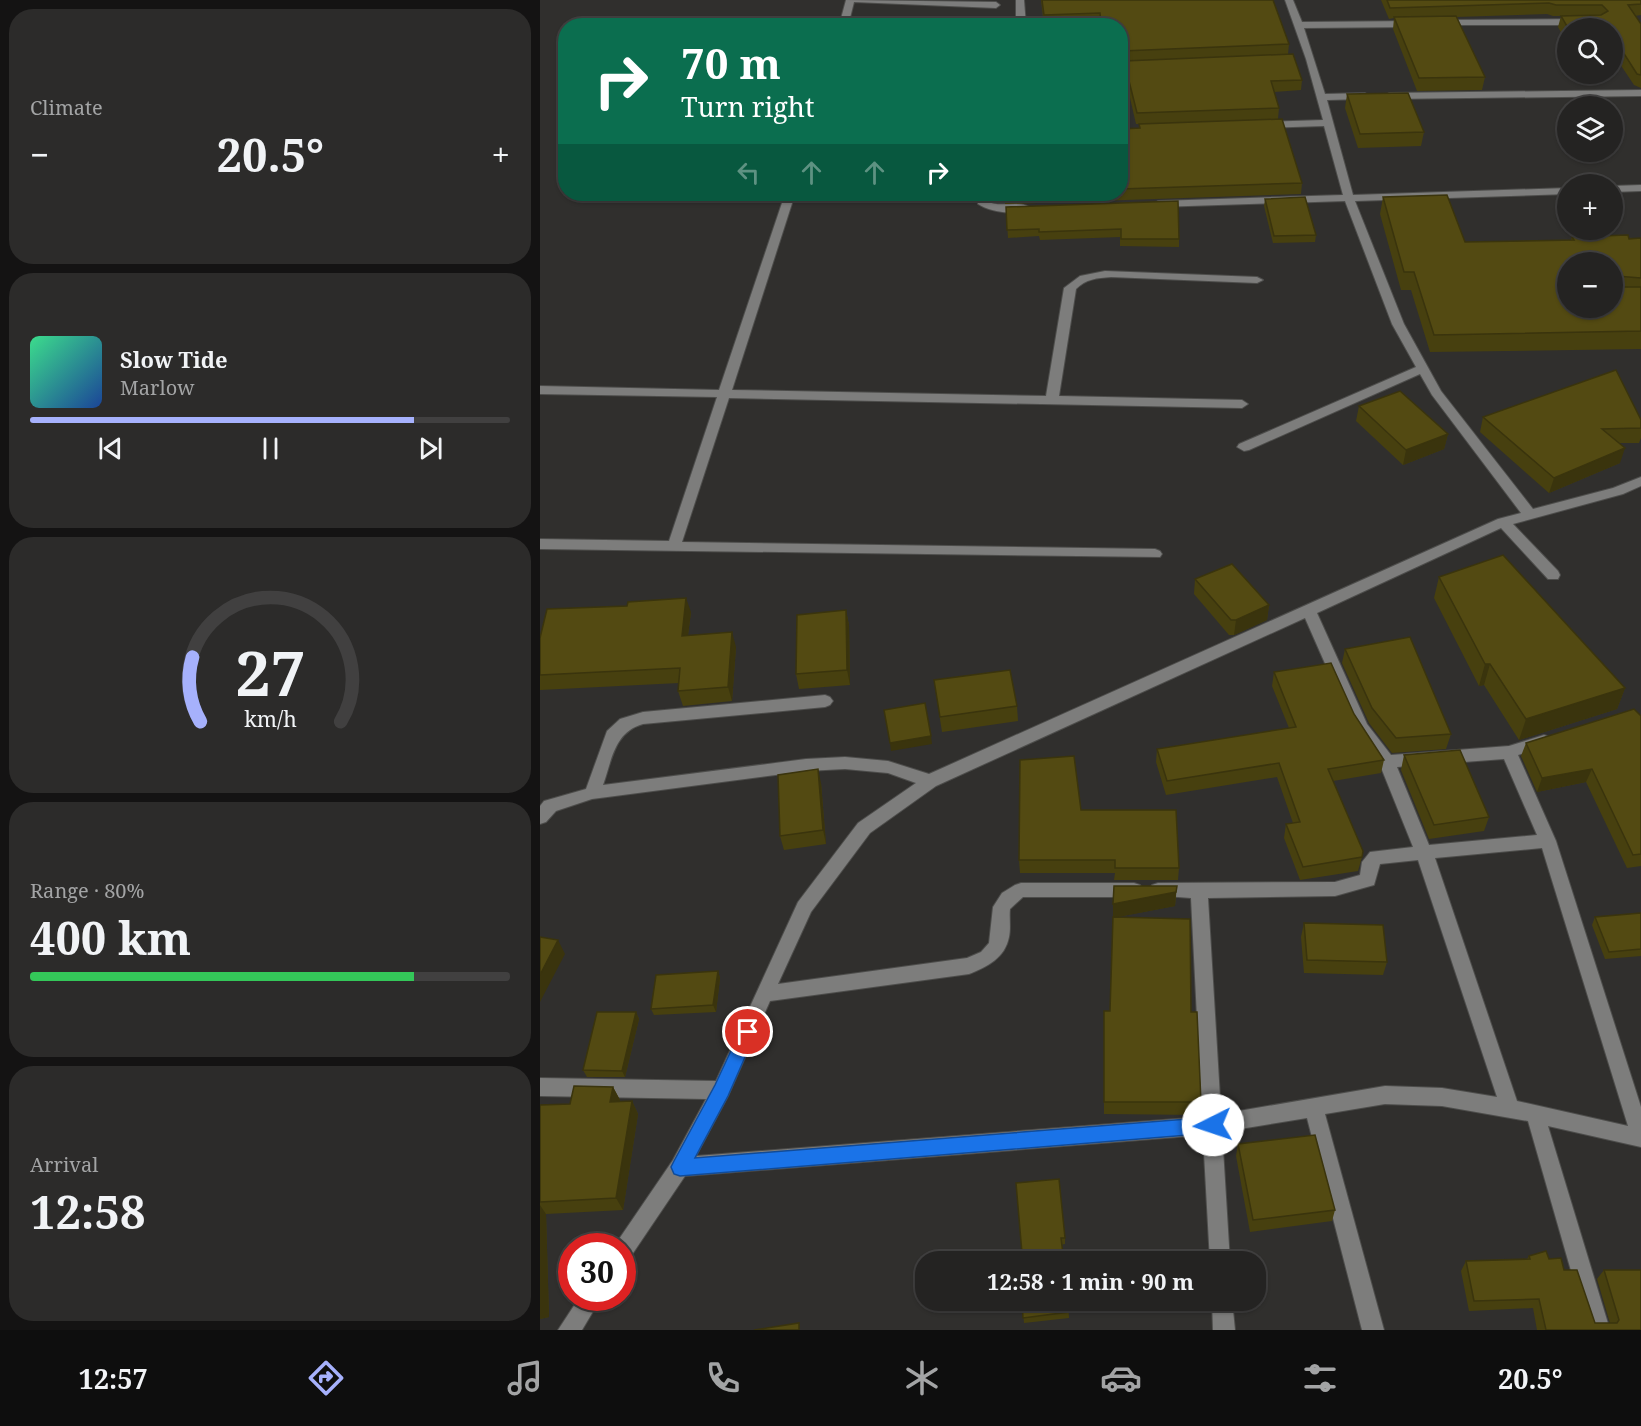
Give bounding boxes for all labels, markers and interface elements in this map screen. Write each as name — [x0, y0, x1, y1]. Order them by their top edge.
map controls — [1557, 18, 1623, 318]
button: search — [1557, 18, 1623, 84]
text: 70 m — [681, 34, 781, 91]
icon: right — [582, 42, 660, 120]
text: Turn right — [681, 88, 814, 125]
text: Climate — [30, 94, 103, 121]
button: layers — [1557, 96, 1623, 162]
text: 20.5° — [217, 124, 324, 185]
text: − — [30, 132, 49, 177]
text: + — [492, 132, 510, 177]
icon: left — [732, 156, 765, 189]
icon: ahead — [795, 156, 828, 189]
icon: ahead — [858, 156, 891, 189]
icon: right — [921, 156, 954, 189]
button: + — [1557, 174, 1623, 240]
button: − — [1557, 252, 1623, 318]
text: Slow Tide — [120, 344, 228, 374]
text: Marlow — [120, 374, 194, 401]
icon: previous — [94, 432, 127, 465]
icon: pause — [254, 432, 287, 465]
icon: next — [414, 432, 447, 465]
text: 27 — [235, 629, 305, 714]
text: km/h — [244, 704, 297, 733]
text: Range · 80% — [30, 877, 144, 904]
text: 400 km — [30, 907, 191, 968]
pin — [722, 1006, 773, 1057]
icon: arrive — [731, 1015, 764, 1048]
position arrow — [1181, 1093, 1245, 1157]
text: Arrival — [30, 1151, 98, 1178]
text: 12:58 — [30, 1181, 145, 1242]
speed limit sign: 30 — [558, 1233, 636, 1311]
text: 12:58 · 1 min · 90 m — [987, 1266, 1194, 1296]
icon: directions — [305, 1357, 347, 1399]
icon: music — [504, 1357, 546, 1399]
icon: phone — [702, 1357, 744, 1399]
icon: climate — [901, 1357, 943, 1399]
icon: car — [1100, 1357, 1142, 1399]
icon: filters — [1299, 1357, 1341, 1399]
text: 12:57 — [78, 1360, 148, 1397]
text: 20.5° — [1498, 1360, 1563, 1397]

